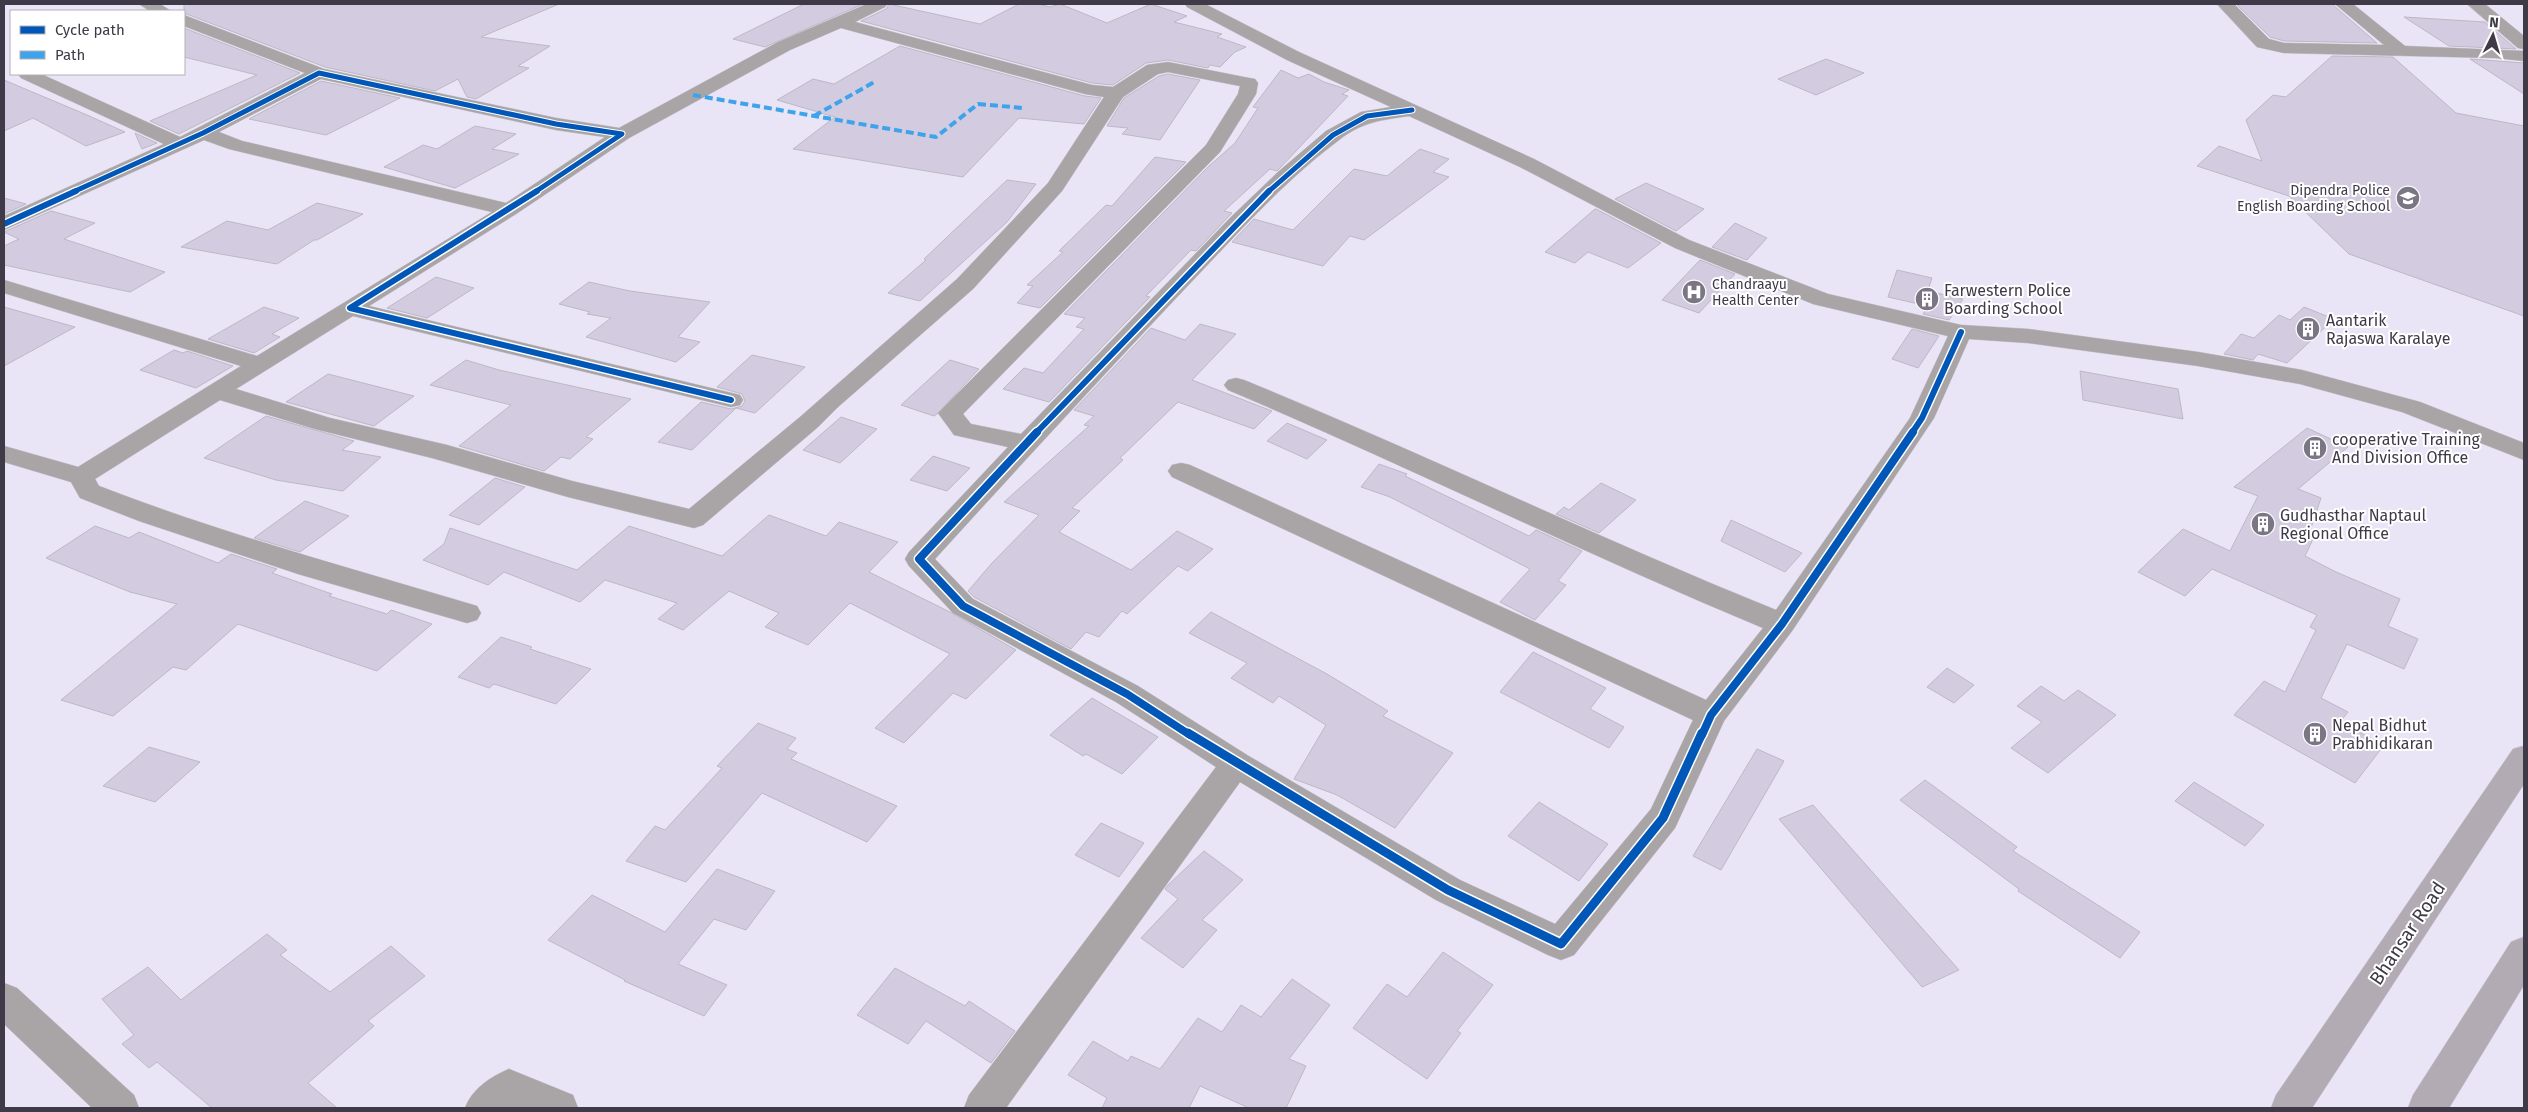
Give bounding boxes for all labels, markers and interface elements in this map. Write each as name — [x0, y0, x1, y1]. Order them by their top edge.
legend — [10, 10, 185, 75]
north arrow — [2468, 10, 2518, 60]
text: N — [2489, 14, 2499, 31]
text: Cycle path — [55, 21, 125, 39]
text: Path — [55, 46, 85, 64]
place label: Dipendra Police English Boarding School — [2237, 182, 2390, 215]
school or university icon: Dipendra Police English Boarding School — [2395, 185, 2421, 211]
place label: Chandraayu Health Center — [1712, 276, 1799, 309]
hospital icon: Chandraayu Health Center — [1681, 279, 1707, 305]
place label: Farwestern Police Boarding School — [1944, 281, 2071, 318]
building icon: Farwestern Police Boarding School — [1914, 286, 1940, 312]
place label: Aantarik Rajaswa Karalaye — [2326, 311, 2450, 348]
building icon: Aantarik Rajaswa Karalaye — [2295, 316, 2321, 342]
place label: cooperative Training And Division Office — [2332, 430, 2481, 467]
building icon: cooperative Training And Division Office — [2302, 435, 2328, 461]
place label: Gudhasthar Naptaul Regional Office — [2280, 506, 2426, 543]
building icon: Gudhasthar Naptaul Regional Office — [2250, 511, 2276, 537]
place label: Nepal Bidhut Prabhidikaran — [2332, 716, 2433, 753]
building icon: Nepal Bidhut Prabhidikaran — [2302, 721, 2328, 747]
street label: Bhansar Road — [2365, 877, 2450, 989]

